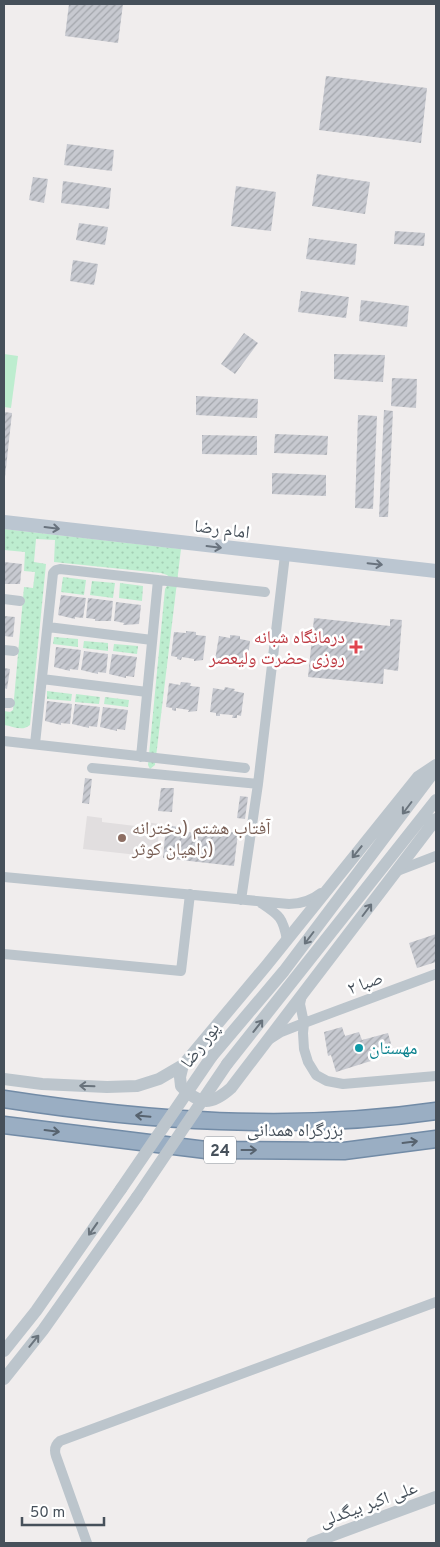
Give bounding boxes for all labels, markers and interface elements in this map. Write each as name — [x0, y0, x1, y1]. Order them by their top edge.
street label: امام رضا — [193, 516, 251, 545]
one-way arrow — [44, 523, 60, 533]
one-way arrow — [205, 542, 221, 552]
one-way arrow — [367, 559, 383, 569]
place label: درمانگاه شبانه روزی حضرت ولیعصر — [208, 627, 345, 671]
marker: درمانگاه شبانه روزی حضرت ولیعصر — [349, 640, 363, 654]
one-way arrow — [402, 801, 412, 815]
place label: آفتاب هشتم (دخترانه راهیان کوثر) — [131, 818, 271, 862]
marker: آفتاب هشتم (دخترانه راهیان کوثر) — [116, 832, 128, 844]
one-way arrow — [352, 846, 363, 859]
one-way arrow — [361, 904, 372, 917]
one-way arrow — [304, 931, 314, 945]
street label: صبا ۲ — [345, 967, 387, 1001]
street label: پور رضا — [177, 1018, 226, 1073]
one-way arrow — [252, 1020, 263, 1033]
place label: مهستان — [369, 1038, 418, 1061]
marker: مهستان — [353, 1042, 365, 1054]
one-way arrow — [79, 1081, 95, 1090]
one-way arrow — [136, 1111, 152, 1121]
street label: بزرگراه همدانی — [247, 1120, 343, 1143]
one-way arrow — [44, 1126, 60, 1136]
road number: 24 — [204, 1136, 236, 1164]
one-way arrow — [402, 1137, 418, 1147]
one-way arrow — [240, 1145, 256, 1155]
one-way arrow — [88, 1222, 98, 1236]
one-way arrow — [29, 1334, 40, 1347]
street label: علی اکبر بیگدلی — [316, 1477, 421, 1534]
scale bar — [22, 1494, 105, 1526]
text: 50 m — [30, 1504, 65, 1523]

